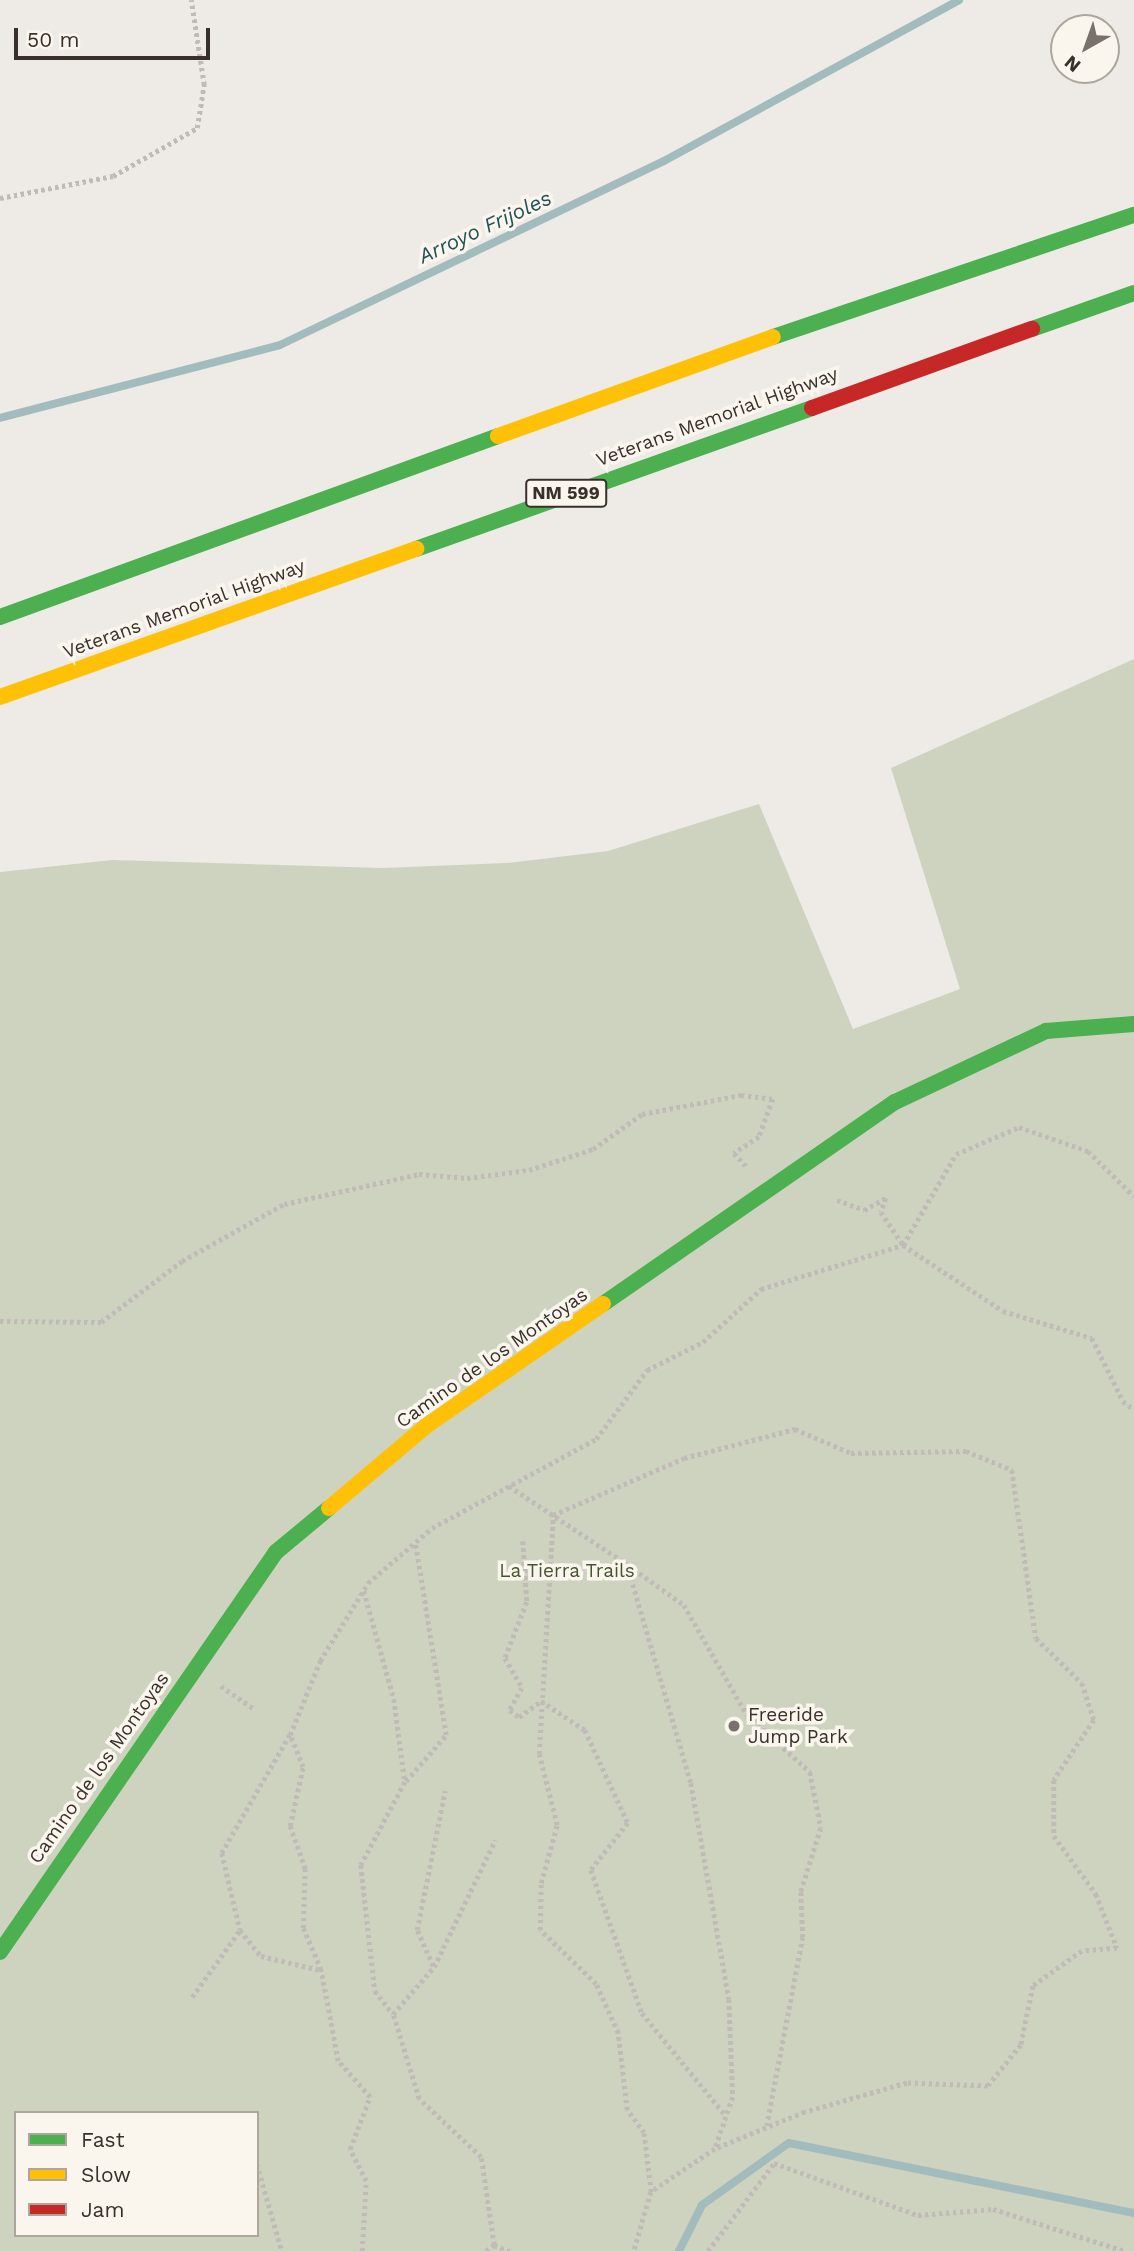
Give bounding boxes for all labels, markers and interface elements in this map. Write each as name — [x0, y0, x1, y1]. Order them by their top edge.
scale bar — [18, 14, 214, 58]
north arrow — [1050, 14, 1120, 84]
text: 50 m — [27, 27, 79, 52]
text: N — [1060, 51, 1085, 77]
water label: Arroyo Frijoles — [415, 185, 555, 269]
street label: Veterans Memorial Highway — [593, 362, 841, 472]
road number: NM 599 — [524, 478, 608, 508]
street label: Veterans Memorial Highway — [60, 554, 308, 664]
street label: Camino de los Montoyas — [392, 1283, 592, 1433]
park label: La Tierra Trails — [498, 1560, 636, 1582]
street label: Camino de los Montoyas — [24, 1668, 174, 1868]
place label: Freeride Jump Park — [748, 1704, 848, 1748]
marker: Freeride Jump Park — [726, 1718, 742, 1734]
legend — [14, 2111, 259, 2237]
text: Fast — [81, 2127, 125, 2152]
text: Slow — [81, 2162, 131, 2187]
text: Jam — [81, 2197, 124, 2222]

